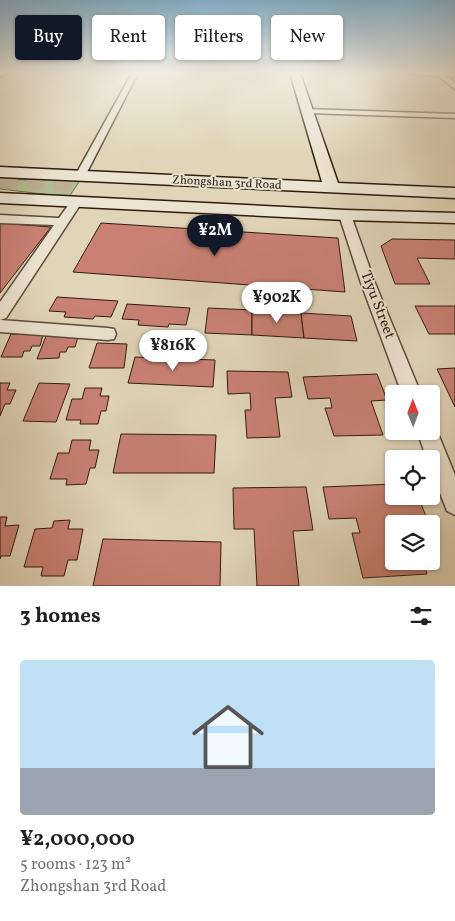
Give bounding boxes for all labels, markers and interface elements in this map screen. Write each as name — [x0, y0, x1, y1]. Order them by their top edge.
chip: Buy — [15, 15, 82, 60]
chip: Rent — [92, 15, 165, 60]
chip: Filters — [175, 15, 261, 60]
chip: New — [271, 15, 343, 60]
street label: Zhongshan 3rd Road — [172, 172, 282, 194]
pin: ¥2M — [191, 214, 239, 257]
text: ¥2M — [198, 220, 232, 242]
street label: Tiyu Street — [354, 268, 400, 342]
pin: ¥902K — [242, 282, 312, 324]
text: ¥902K — [253, 287, 301, 309]
pin: ¥816K — [138, 330, 208, 372]
text: ¥816K — [150, 335, 196, 357]
north arrow — [385, 385, 440, 440]
map controls — [385, 385, 440, 570]
button: locate — [385, 450, 440, 505]
button: layers — [385, 515, 440, 570]
text: 3 homes — [20, 602, 101, 631]
icon: filters — [407, 602, 435, 630]
icon: home — [183, 692, 273, 782]
text: ¥2,000,000 — [20, 825, 135, 854]
text: 5 rooms · 123 m² — [20, 854, 131, 876]
text: Zhongshan 3rd Road — [20, 876, 166, 898]

